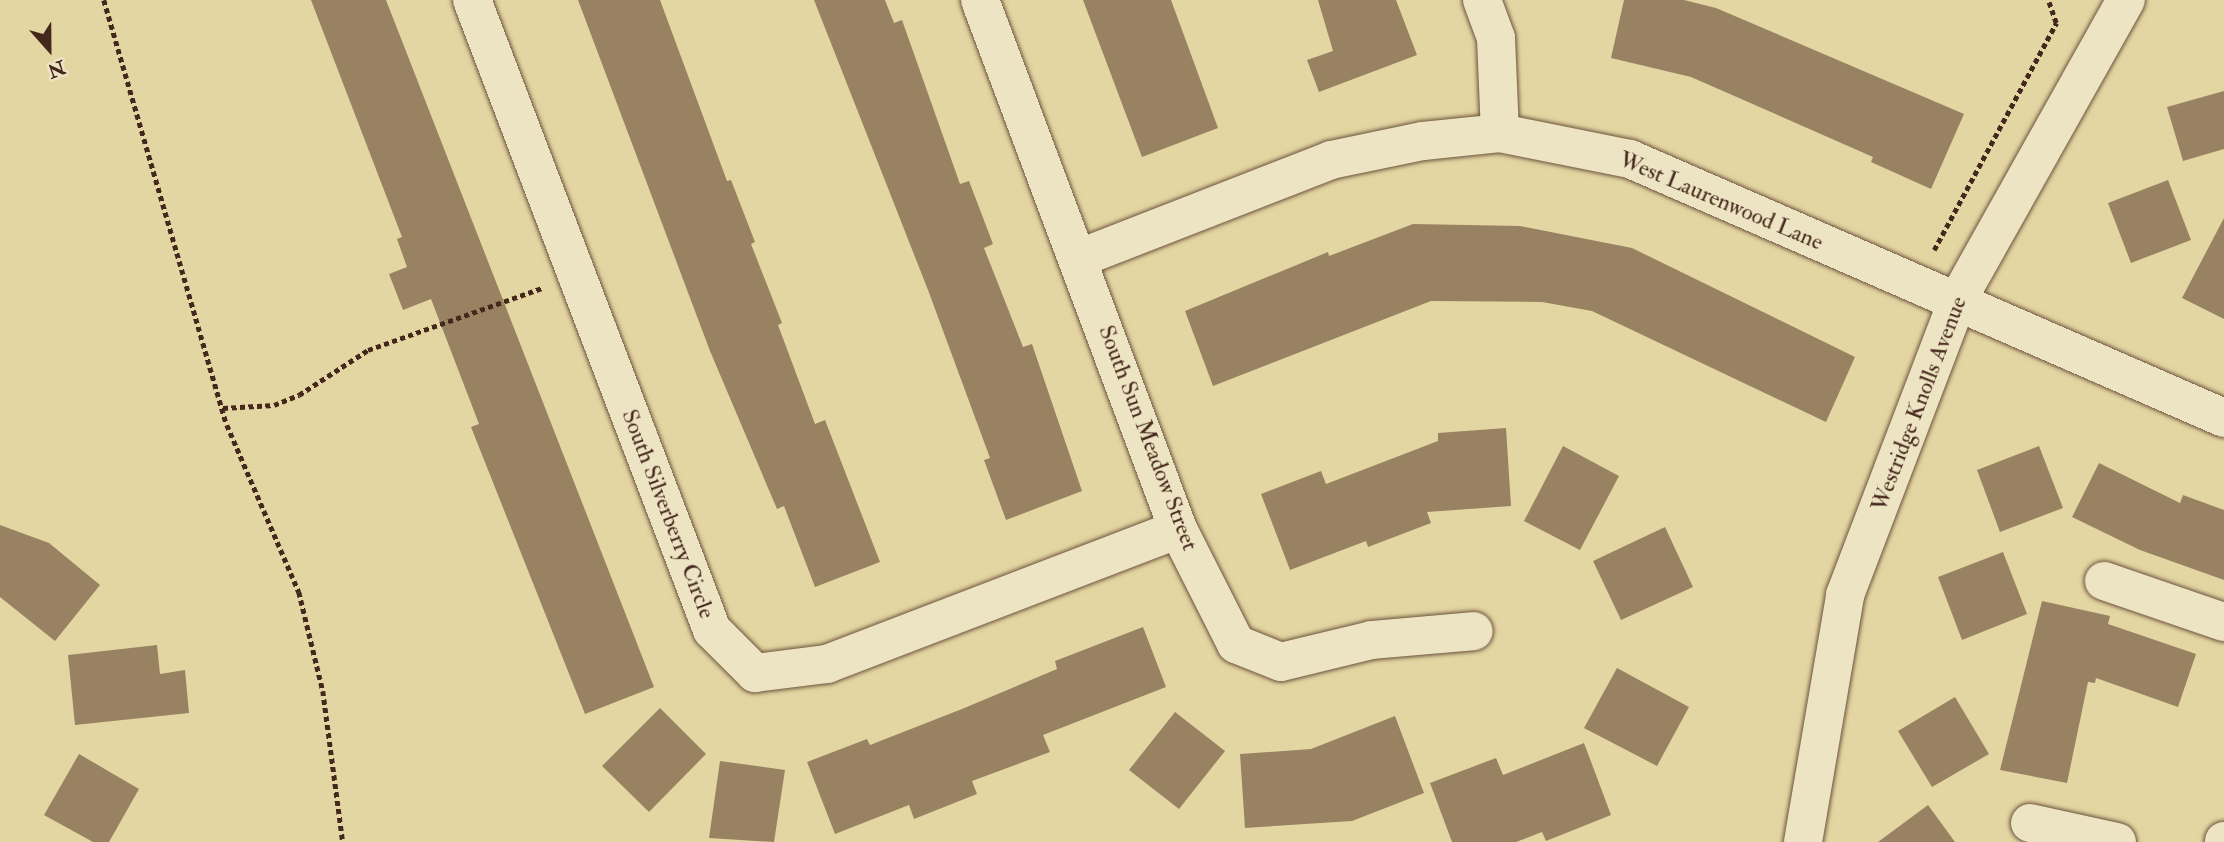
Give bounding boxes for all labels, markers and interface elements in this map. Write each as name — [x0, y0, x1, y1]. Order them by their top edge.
north arrow — [14, 14, 84, 84]
text: N — [44, 54, 69, 83]
street label: West Laurenwood Lane — [1615, 146, 1827, 256]
street label: Westridge Knolls Avenue — [1865, 293, 1973, 515]
street label: South Sun Meadow Street — [1092, 321, 1204, 555]
street label: South Silverberry Circle — [615, 406, 721, 622]

